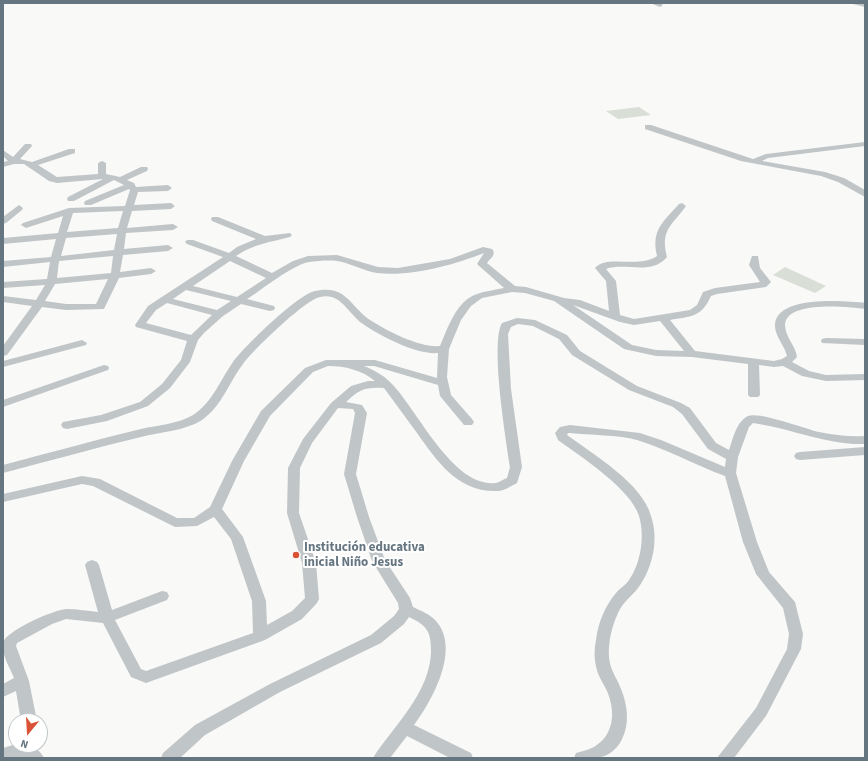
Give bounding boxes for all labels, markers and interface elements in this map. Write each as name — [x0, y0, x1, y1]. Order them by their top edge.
place label: Institución educativa inicial Niño Jesus — [304, 540, 425, 571]
marker: Institución educativa inicial Niño Jesus — [291, 550, 301, 560]
north arrow — [8, 713, 48, 753]
text: N — [19, 736, 30, 752]

